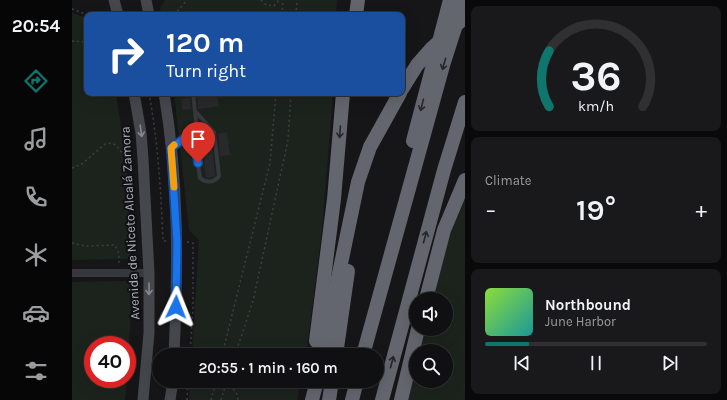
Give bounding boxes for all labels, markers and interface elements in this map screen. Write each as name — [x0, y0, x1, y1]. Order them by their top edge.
text: 20:54 — [12, 15, 60, 37]
text: 120 m — [166, 26, 244, 59]
icon: right — [100, 28, 152, 80]
text: 36 — [570, 51, 622, 99]
one-way arrow — [440, 57, 447, 70]
text: Turn right — [166, 60, 246, 82]
icon: directions — [22, 67, 50, 95]
text: km/h — [578, 97, 614, 114]
one-way arrow — [417, 99, 425, 112]
pin — [181, 122, 215, 163]
one-way arrow — [137, 124, 145, 137]
icon: music — [22, 125, 50, 153]
one-way arrow — [336, 125, 343, 138]
street label: Avenida de Niceto Alcalá Zamora — [117, 126, 143, 320]
icon: arrive — [187, 128, 209, 150]
text: Climate — [485, 173, 531, 188]
icon: phone — [22, 183, 50, 211]
text: 19° — [576, 192, 616, 228]
text: − — [485, 197, 497, 223]
text: + — [695, 197, 707, 223]
one-way arrow — [422, 230, 429, 243]
icon: climate — [22, 241, 50, 269]
one-way arrow — [145, 282, 153, 295]
position arrow — [155, 286, 197, 328]
map controls — [409, 292, 453, 388]
button: sound — [409, 292, 453, 336]
text: Northbound — [545, 296, 631, 314]
icon: car — [22, 299, 50, 327]
text: June Harbor — [545, 314, 616, 329]
speed limit sign: 40 — [84, 336, 136, 388]
button: search — [409, 344, 453, 388]
icon: previous — [511, 352, 533, 374]
icon: pause — [585, 352, 607, 374]
icon: next — [659, 352, 681, 374]
one-way arrow — [389, 356, 396, 369]
icon: filters — [22, 357, 50, 385]
text: 20:55 · 1 min · 160 m — [198, 359, 338, 377]

